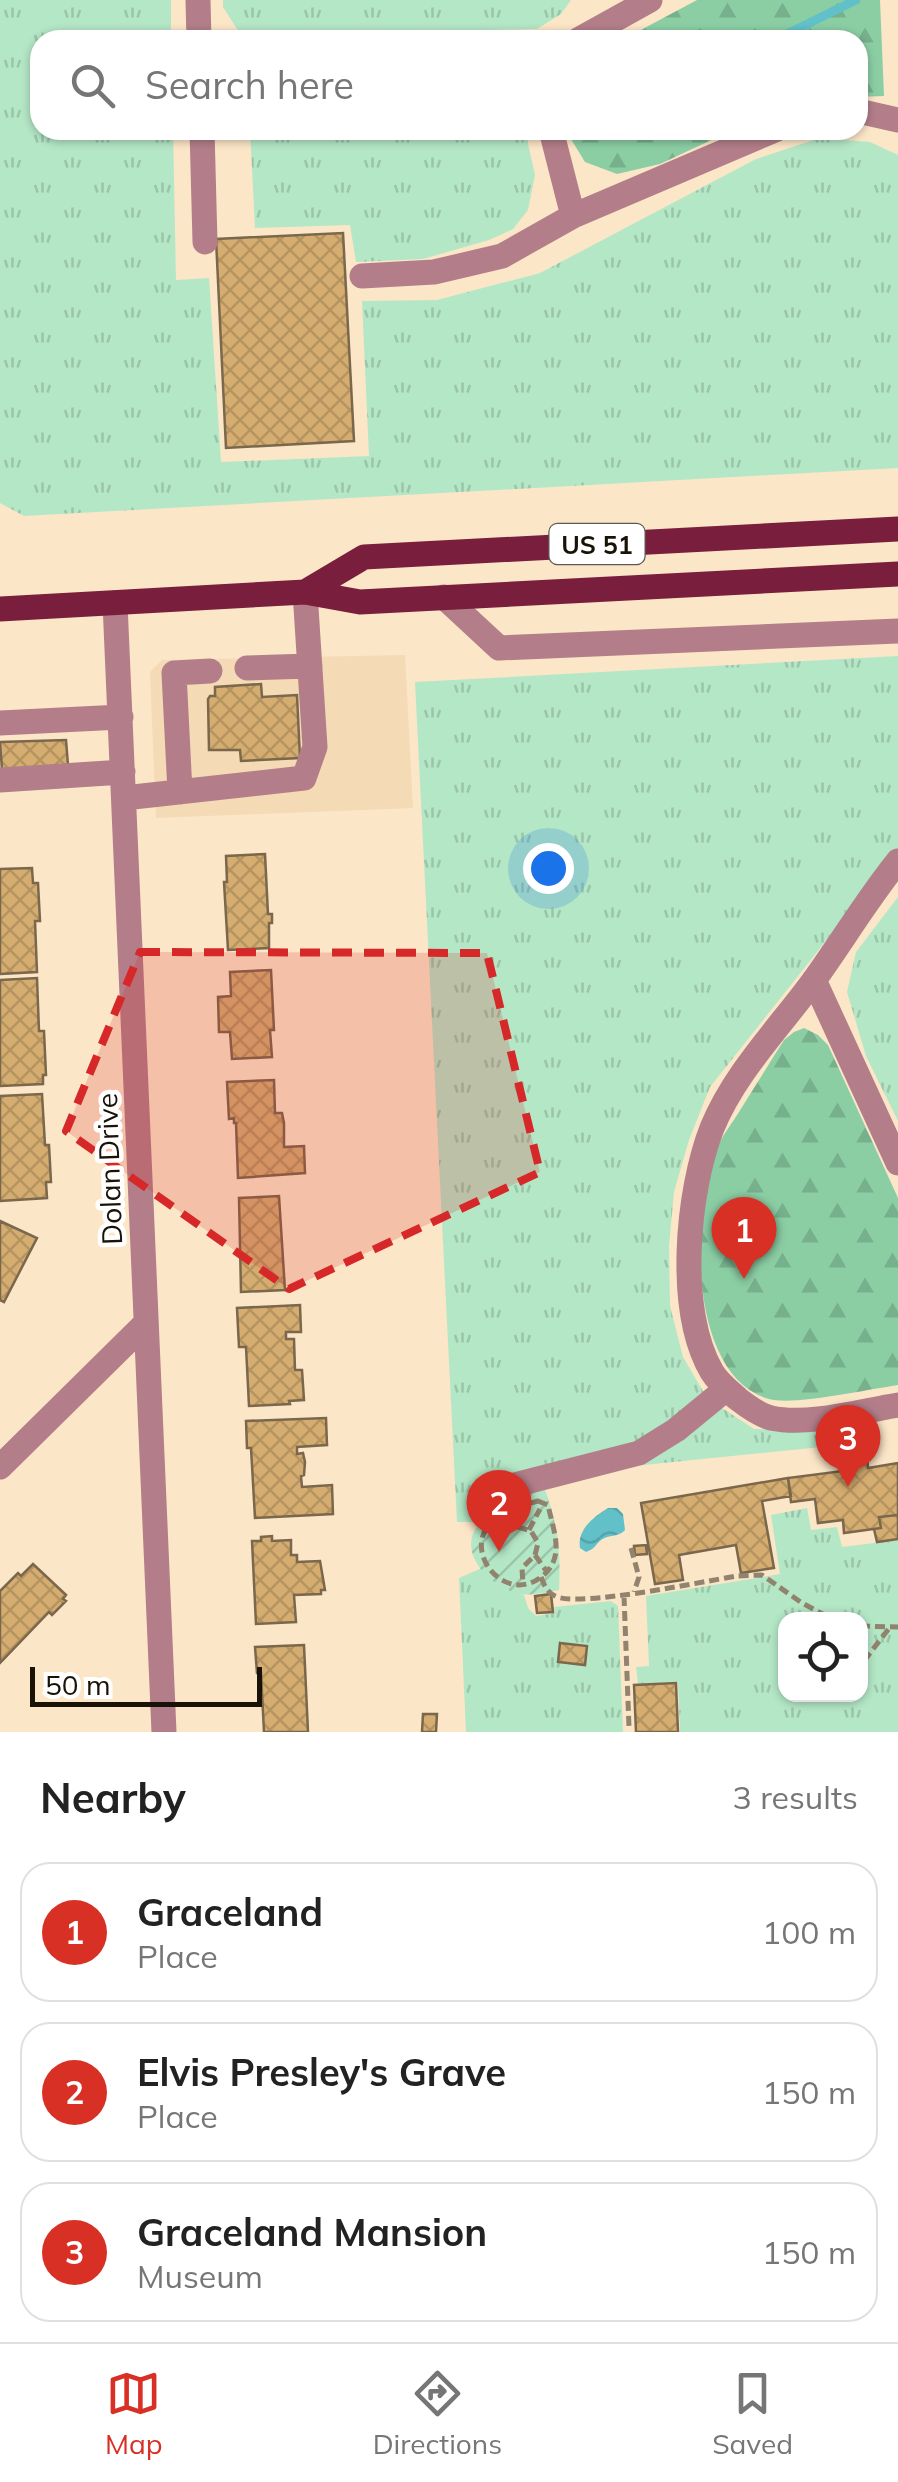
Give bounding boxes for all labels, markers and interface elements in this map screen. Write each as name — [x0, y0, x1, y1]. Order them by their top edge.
search box — [30, 30, 868, 140]
icon: search — [65, 58, 120, 113]
text: Search here — [145, 61, 354, 109]
road number: US 51 — [550, 524, 644, 564]
your location — [523, 843, 574, 894]
street label: Dolan Drive — [89, 1093, 129, 1245]
pin: 1 — [712, 1196, 776, 1279]
pin: 3 — [816, 1404, 880, 1487]
pin: 2 — [466, 1470, 532, 1552]
map controls — [778, 1612, 868, 1702]
button: locate — [778, 1612, 868, 1702]
scale bar — [30, 1662, 262, 1706]
text: 50 m — [45, 1667, 111, 1702]
text: Nearby — [40, 1771, 186, 1824]
text: 3 results — [733, 1777, 858, 1817]
text: Graceland — [137, 1888, 323, 1936]
text: 1 — [65, 1912, 84, 1952]
text: 100 m — [762, 1912, 856, 1952]
text: Place — [137, 1936, 218, 1976]
text: Elvis Presley's Grave — [137, 2048, 506, 2096]
text: 2 — [65, 2072, 84, 2112]
text: 150 m — [762, 2072, 856, 2112]
text: Place — [137, 2096, 218, 2136]
text: Graceland Mansion — [137, 2208, 487, 2256]
text: 3 — [65, 2232, 84, 2272]
text: 150 m — [762, 2232, 856, 2272]
text: Museum — [137, 2256, 263, 2296]
tab: Map — [105, 2366, 163, 2461]
tab: Directions — [373, 2366, 502, 2461]
tab: Saved — [712, 2366, 793, 2461]

